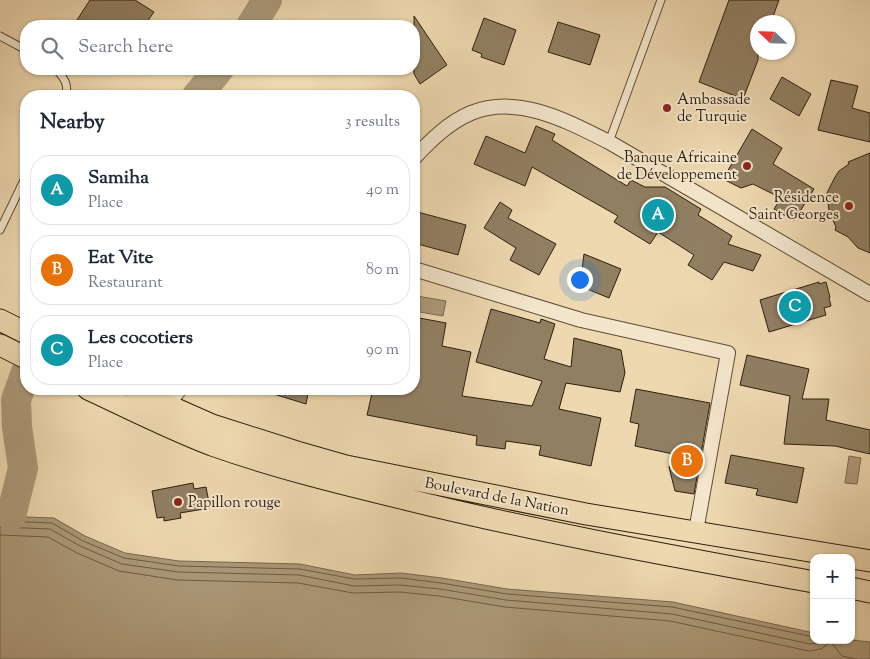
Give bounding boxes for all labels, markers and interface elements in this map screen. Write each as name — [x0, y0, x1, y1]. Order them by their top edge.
north arrow — [750, 15, 795, 60]
search box — [20, 20, 420, 75]
icon: search — [38, 34, 66, 62]
text: Search here — [78, 34, 173, 61]
place label: Ambassade de Turquie — [677, 90, 750, 128]
marker: Ambassade de Turquie — [661, 102, 673, 114]
text: Nearby — [40, 108, 105, 138]
text: 3 results — [345, 111, 400, 134]
place label: Banque Africaine de Développement — [617, 148, 737, 186]
marker: Banque Africaine de Développement — [741, 160, 753, 172]
text: Samiha — [88, 165, 149, 192]
text: A — [51, 179, 64, 202]
text: 40 m — [366, 179, 399, 202]
place label: Résidence Saint Georges — [749, 188, 839, 226]
text: Place — [88, 192, 123, 215]
pin: A — [642, 196, 674, 234]
marker: Résidence Saint Georges — [843, 200, 855, 212]
text: Eat Vite — [88, 245, 153, 272]
text: B — [52, 259, 62, 282]
text: 80 m — [366, 259, 399, 282]
your location — [567, 267, 593, 293]
text: Restaurant — [88, 272, 163, 295]
pin: C — [779, 288, 811, 326]
text: Les cocotiers — [88, 325, 193, 352]
text: C — [51, 339, 63, 362]
text: 90 m — [366, 339, 399, 362]
text: Place — [88, 352, 123, 375]
pin: B — [671, 442, 703, 480]
street label: Boulevard de la Nation — [423, 473, 571, 522]
place label: Papillon rouge — [188, 493, 281, 514]
marker: Papillon rouge — [172, 496, 184, 508]
map controls — [810, 554, 855, 644]
button: + — [810, 554, 855, 599]
button: − — [810, 599, 855, 644]

